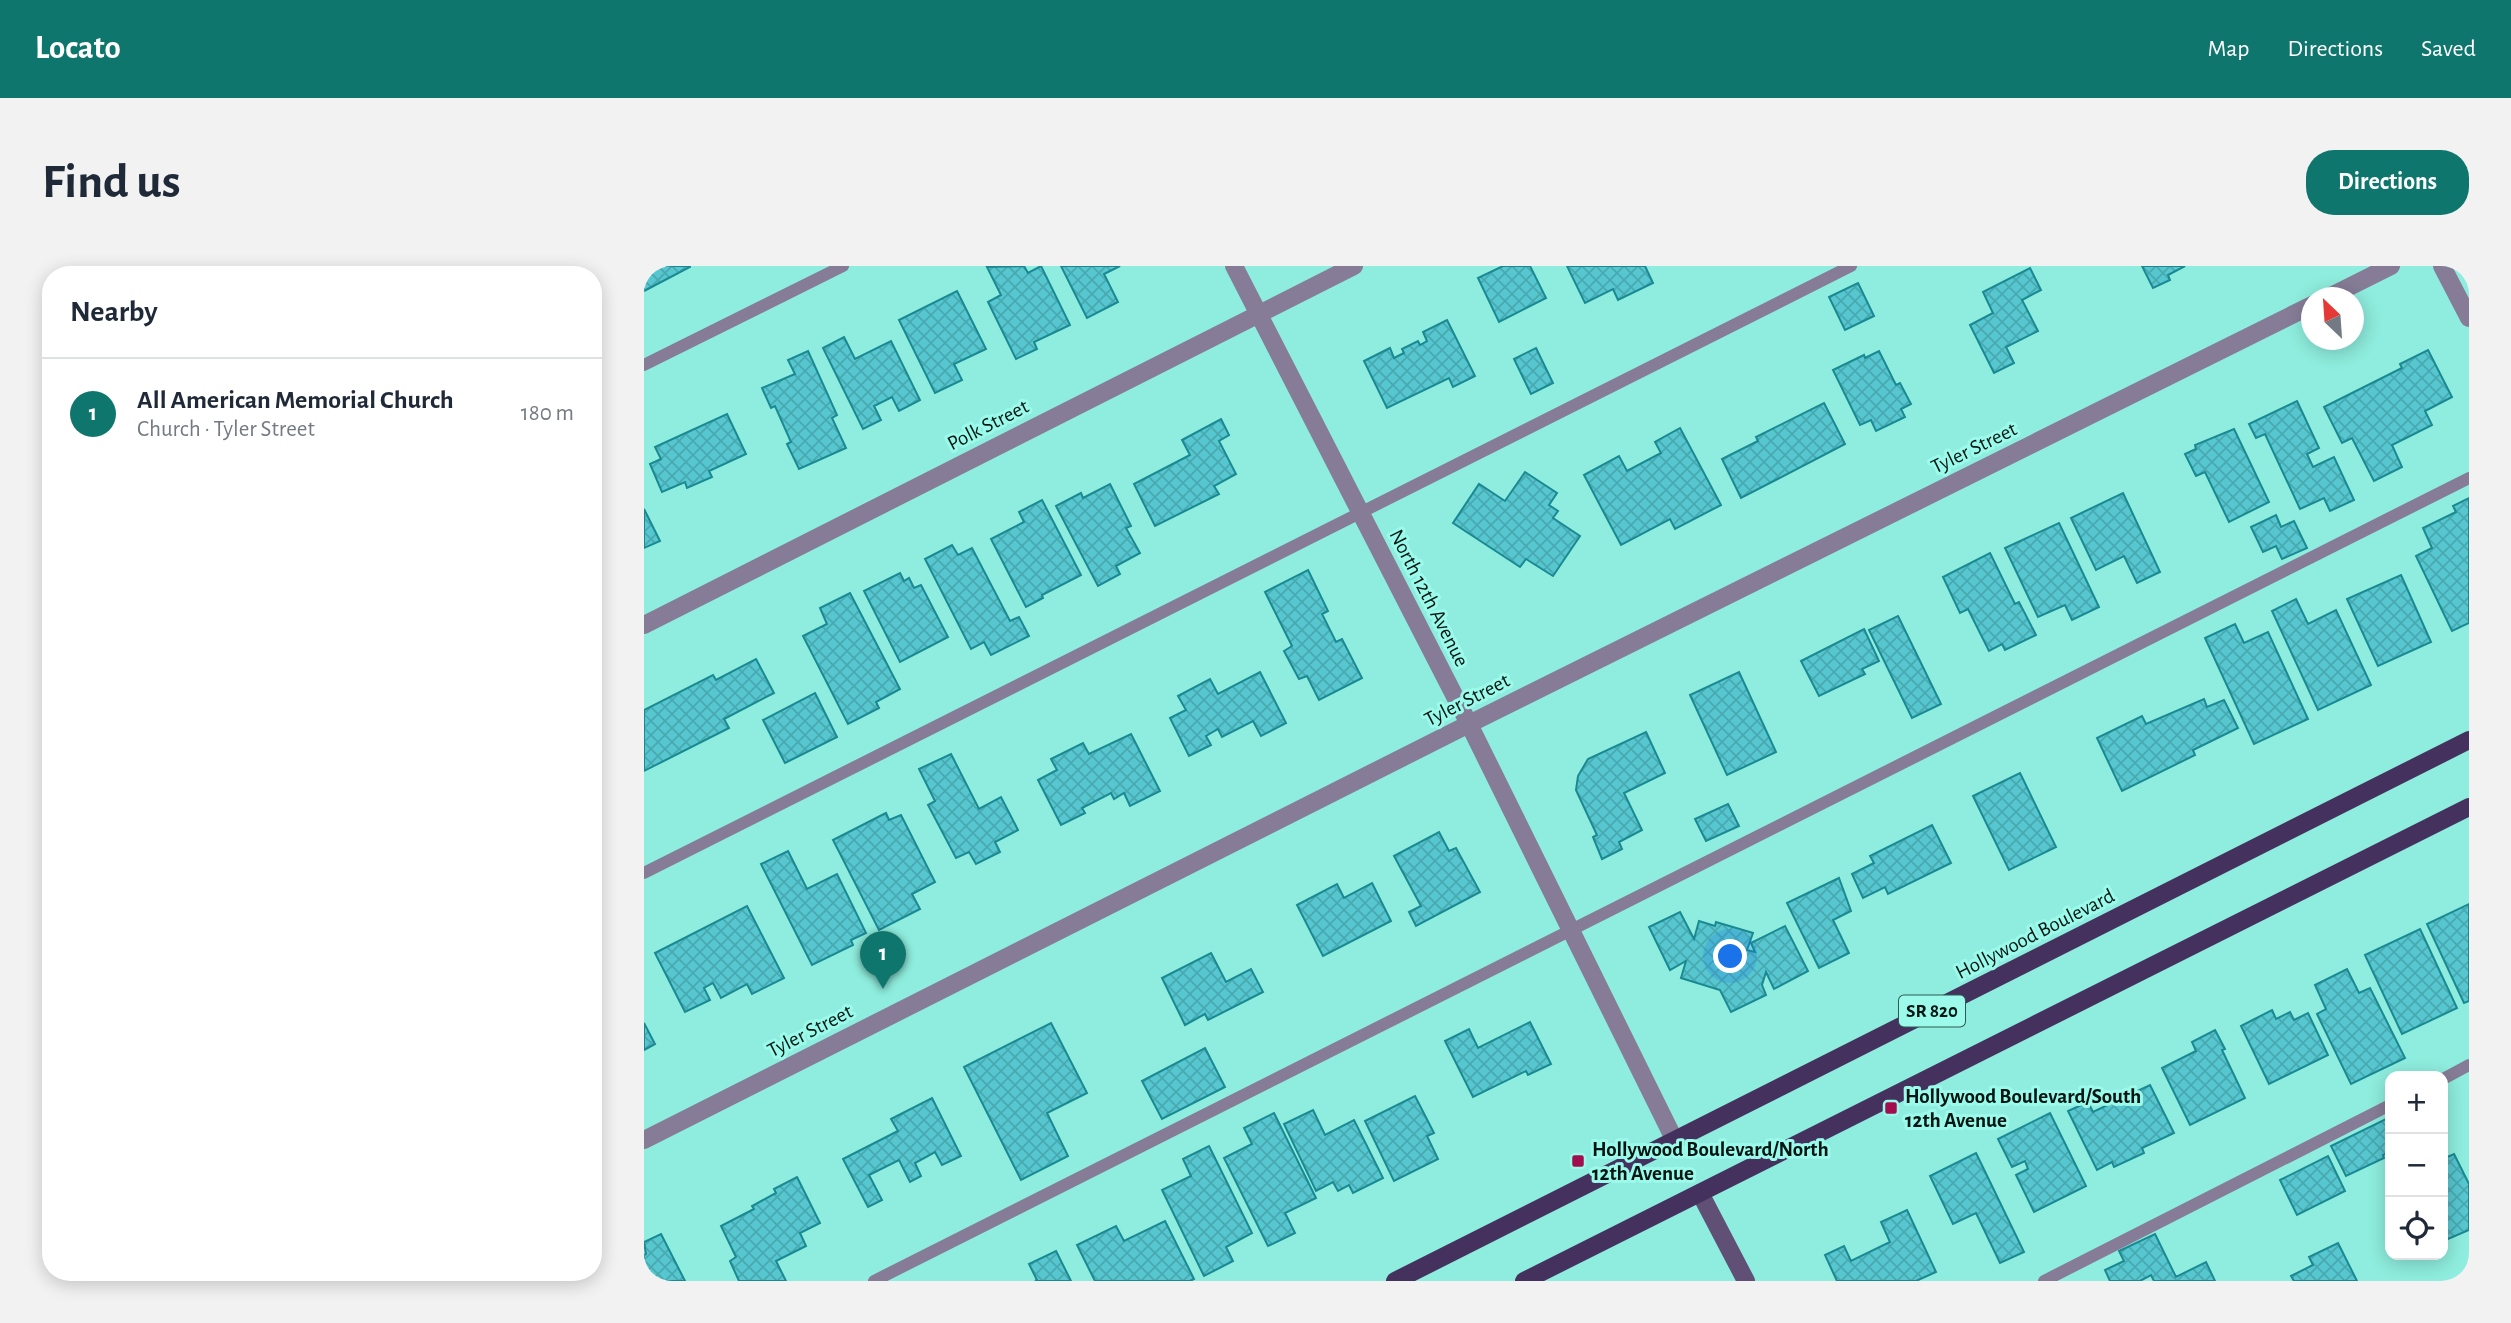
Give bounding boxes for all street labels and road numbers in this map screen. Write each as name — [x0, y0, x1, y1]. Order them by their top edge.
street label: Polk Street — [944, 396, 1032, 454]
street label: Tyler Street — [1928, 418, 2020, 478]
street label: North 12th Avenue — [1385, 526, 1473, 670]
street label: Tyler Street — [1421, 670, 1513, 730]
street label: Hollywood Boulevard — [1952, 885, 2118, 983]
road number: SR 820 — [1899, 996, 1965, 1026]
street label: Tyler Street — [764, 1001, 856, 1061]

